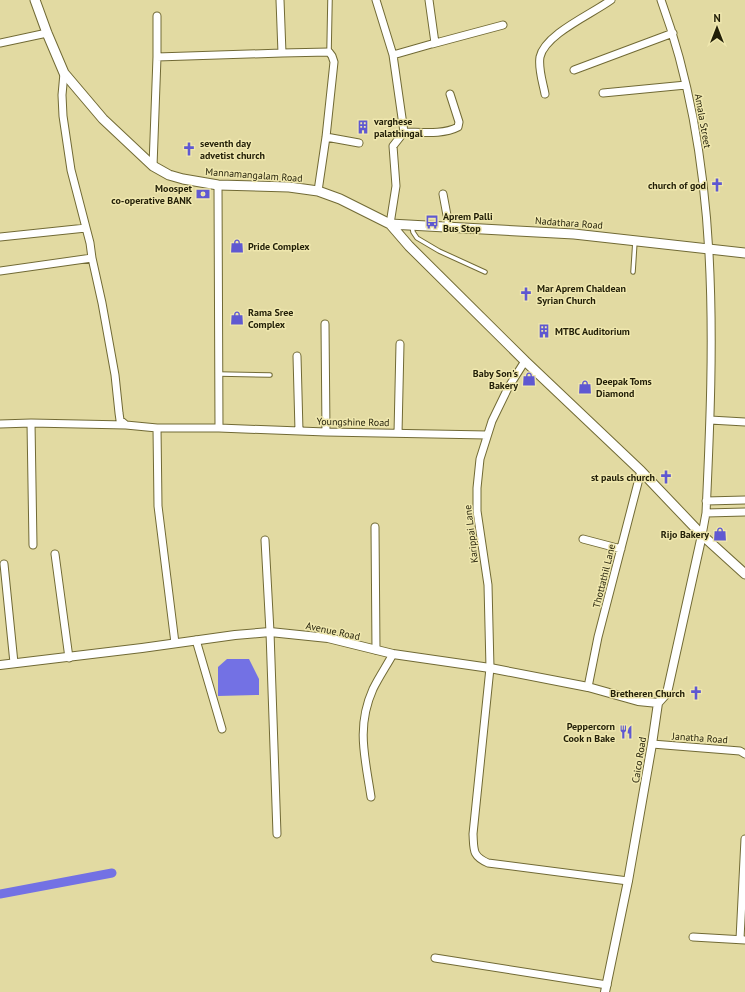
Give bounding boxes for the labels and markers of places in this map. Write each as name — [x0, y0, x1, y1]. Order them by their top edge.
place label: varghese palathingal — [373, 115, 423, 140]
building icon: varghese palathingal — [355, 119, 371, 135]
place label: seventh day advetist church — [200, 137, 265, 162]
church icon: seventh day advetist church — [181, 141, 197, 157]
church icon: church of god — [709, 177, 725, 193]
place label: church of god — [648, 179, 706, 192]
place label: Moospet co-operative BANK — [111, 182, 193, 207]
bank icon: Moospet co-operative BANK — [195, 186, 211, 202]
place label: Aprem Palli Bus Stop — [443, 210, 493, 235]
bus stop icon: Aprem Palli Bus Stop — [424, 214, 440, 230]
shop icon: Pride Complex — [229, 238, 245, 254]
place label: Pride Complex — [248, 240, 310, 253]
place label: Mar Aprem Chaldean Syrian Church — [537, 282, 626, 307]
church icon: Mar Aprem Chaldean Syrian Church — [518, 286, 534, 302]
place label: Rama Sree Complex — [248, 306, 293, 331]
shop icon: Rama Sree Complex — [229, 310, 245, 326]
building icon: MTBC Auditorium — [536, 323, 552, 339]
place label: MTBC Auditorium — [555, 325, 630, 338]
place label: Baby Son's Bakery — [473, 367, 518, 392]
shop icon: Baby Son's Bakery — [521, 371, 537, 387]
place label: Deepak Toms Diamond — [596, 375, 652, 400]
shop icon: Deepak Toms Diamond — [577, 379, 593, 395]
church icon: st pauls church — [658, 469, 674, 485]
place label: st pauls church — [591, 471, 655, 484]
shop icon: Rijo Bakery — [712, 526, 728, 542]
place label: Rijo Bakery — [661, 528, 709, 541]
church icon: Bretheren Church — [688, 685, 704, 701]
place label: Bretheren Church — [610, 687, 685, 700]
place label: Peppercorn Cook n Bake — [563, 720, 615, 745]
restaurant icon: Peppercorn Cook n Bake — [618, 724, 634, 740]

